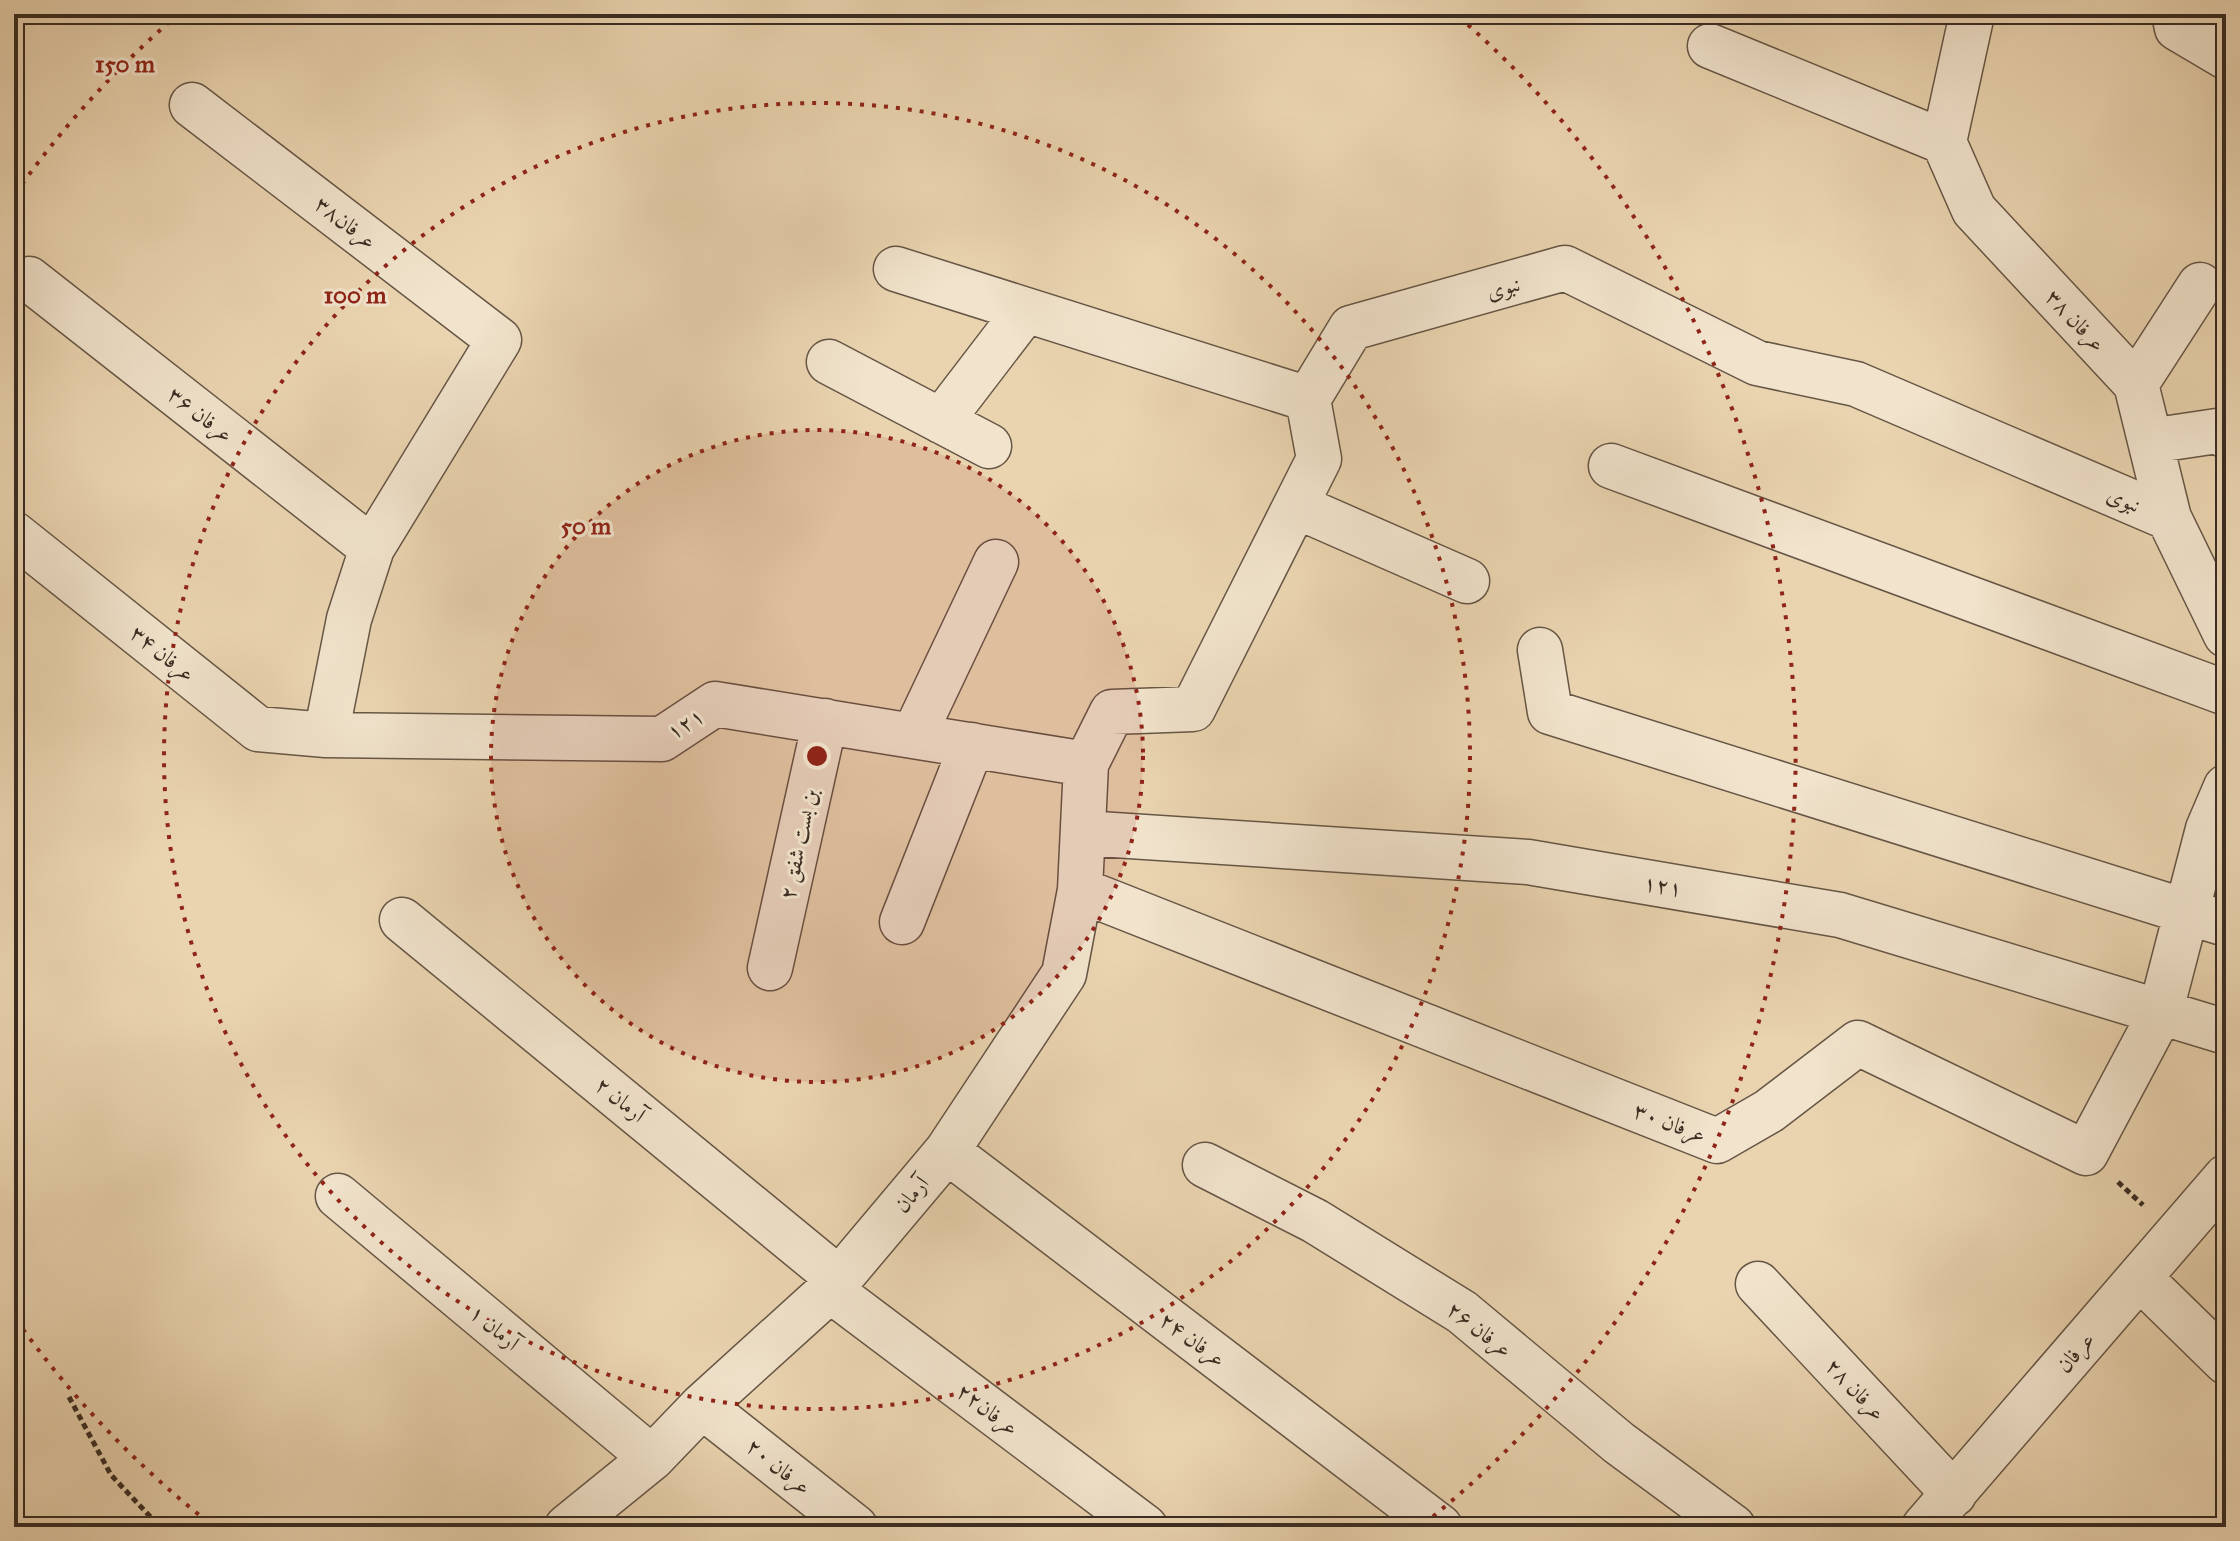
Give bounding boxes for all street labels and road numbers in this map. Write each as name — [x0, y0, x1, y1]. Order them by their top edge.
street label: عرفان۳۸ — [308, 190, 382, 256]
street label: نبوی — [1483, 270, 1523, 305]
street label: عرفان ۳۸ — [2039, 284, 2111, 359]
street label: عرفان ۳۶ — [161, 381, 239, 450]
street label: نبوی — [2103, 481, 2145, 518]
street label: عرفان ۳۴ — [124, 619, 201, 689]
street label: ۱۲۱ — [662, 702, 709, 745]
street label: بن بست شفق ۲ — [774, 786, 823, 902]
street label: ۱۲۱ — [1642, 869, 1684, 902]
street label: آرمان ۲ — [590, 1071, 653, 1129]
street label: عرفان ۳۰ — [1629, 1096, 1710, 1150]
street label: آرمان — [888, 1169, 936, 1218]
street label: عرفان ۲۶ — [1440, 1296, 1518, 1365]
street label: آرمان ۱ — [464, 1299, 527, 1358]
street label: عرفان ۲۴ — [1153, 1306, 1231, 1374]
street label: عرفان — [2050, 1326, 2102, 1379]
street label: عرفان ۲۸ — [1819, 1353, 1891, 1428]
street label: عرفان۲۲ — [950, 1377, 1024, 1443]
street label: عرفان ۲۰ — [740, 1432, 817, 1502]

